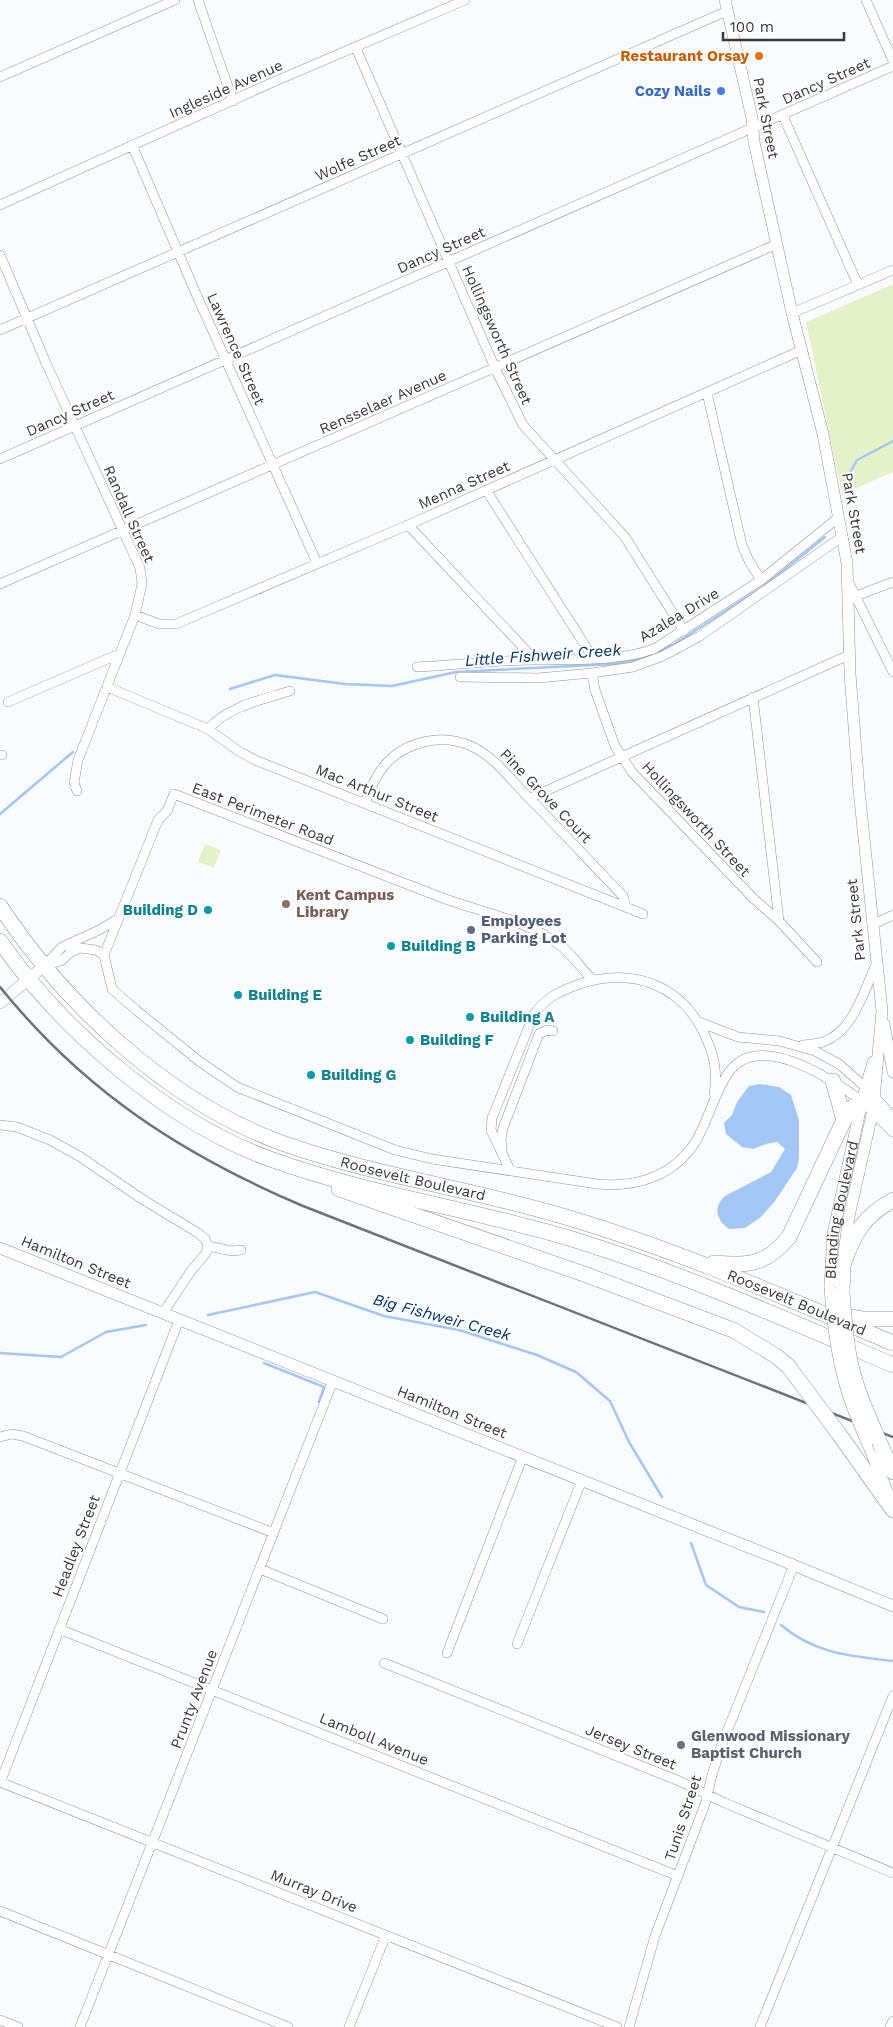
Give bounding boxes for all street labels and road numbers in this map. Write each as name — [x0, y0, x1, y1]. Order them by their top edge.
street label: Dancy Street — [779, 53, 873, 108]
street label: Ingleside Avenue — [166, 56, 286, 122]
street label: Park Street — [749, 76, 783, 161]
street label: Wolfe Street — [312, 131, 404, 185]
street label: Dancy Street — [394, 222, 488, 277]
street label: Hollingsworth Street — [458, 263, 536, 408]
street label: Lawrence Street — [203, 290, 269, 409]
street label: Rensselaer Avenue — [317, 366, 449, 438]
street label: Dancy Street — [23, 385, 117, 440]
street label: Menna Street — [415, 456, 513, 513]
street label: Randall Street — [100, 463, 159, 566]
street label: Park Street — [838, 471, 870, 556]
street label: Azalea Drive — [636, 584, 722, 646]
street label: Pine Grove Court — [496, 745, 596, 847]
street label: Hollingsworth Street — [638, 758, 754, 881]
street label: Mac Arthur Street — [313, 760, 442, 826]
street label: East Perimeter Road — [190, 779, 336, 849]
street label: Park Street — [843, 877, 869, 962]
street label: Blanding Boulevard — [821, 1139, 862, 1280]
street label: Roosevelt Boulevard — [338, 1153, 487, 1205]
street label: Hamilton Street — [18, 1232, 134, 1292]
street label: Roosevelt Boulevard — [725, 1266, 869, 1340]
street label: Hamilton Street — [394, 1382, 510, 1442]
street label: Headley Street — [48, 1492, 104, 1600]
street label: Prunty Avenue — [167, 1647, 221, 1751]
street label: Lamboll Avenue — [317, 1709, 431, 1769]
street label: Jersey Street — [583, 1721, 680, 1774]
street label: Tunis Street — [661, 1772, 705, 1863]
street label: Murray Drive — [268, 1865, 360, 1917]

